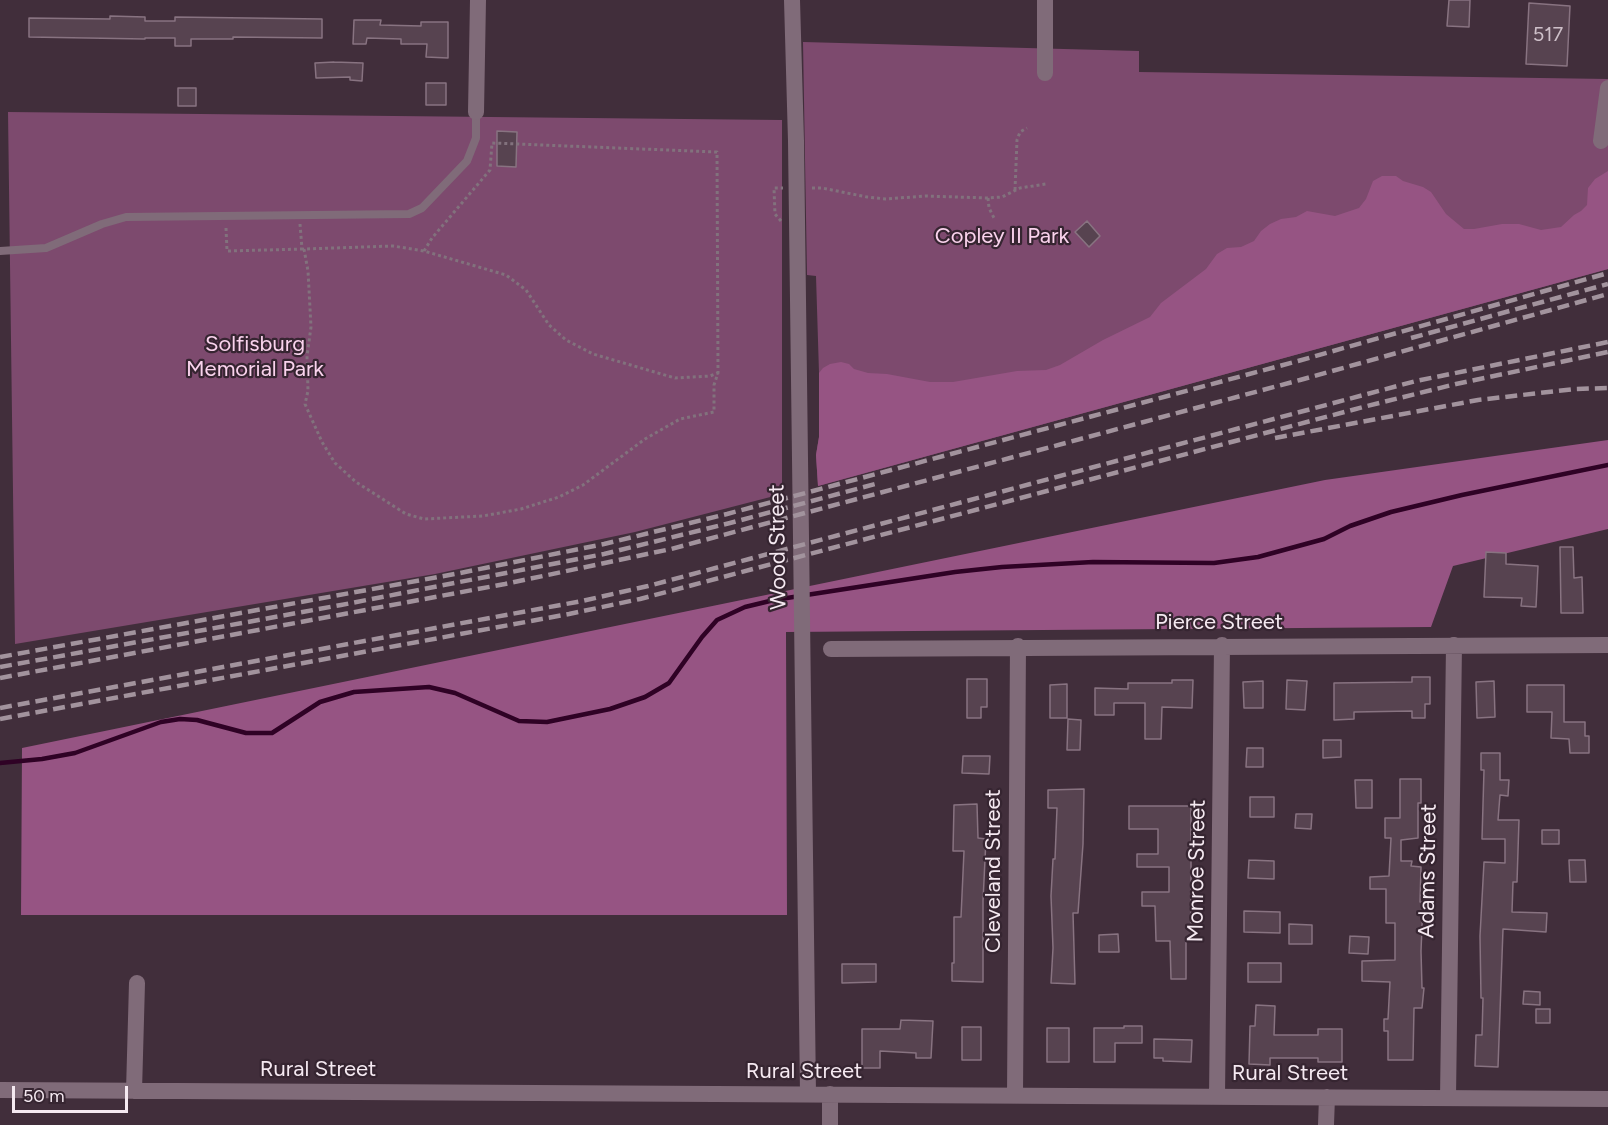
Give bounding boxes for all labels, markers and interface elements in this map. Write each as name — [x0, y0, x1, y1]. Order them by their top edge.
house number: 517 — [1533, 23, 1563, 47]
park label: Copley II Park — [935, 224, 1069, 250]
park label: Solfisburg Memorial Park — [186, 332, 324, 384]
street label: Wood Street — [764, 484, 792, 610]
street label: Pierce Street — [1155, 610, 1283, 636]
street label: Cleveland Street — [981, 789, 1007, 953]
street label: Monroe Street — [1183, 799, 1211, 943]
street label: Adams Street — [1414, 803, 1442, 939]
street label: Rural Street — [260, 1057, 376, 1083]
street label: Rural Street — [746, 1059, 862, 1085]
street label: Rural Street — [1232, 1061, 1348, 1087]
scale bar — [15, 1074, 130, 1112]
text: 50 m — [23, 1085, 65, 1107]

